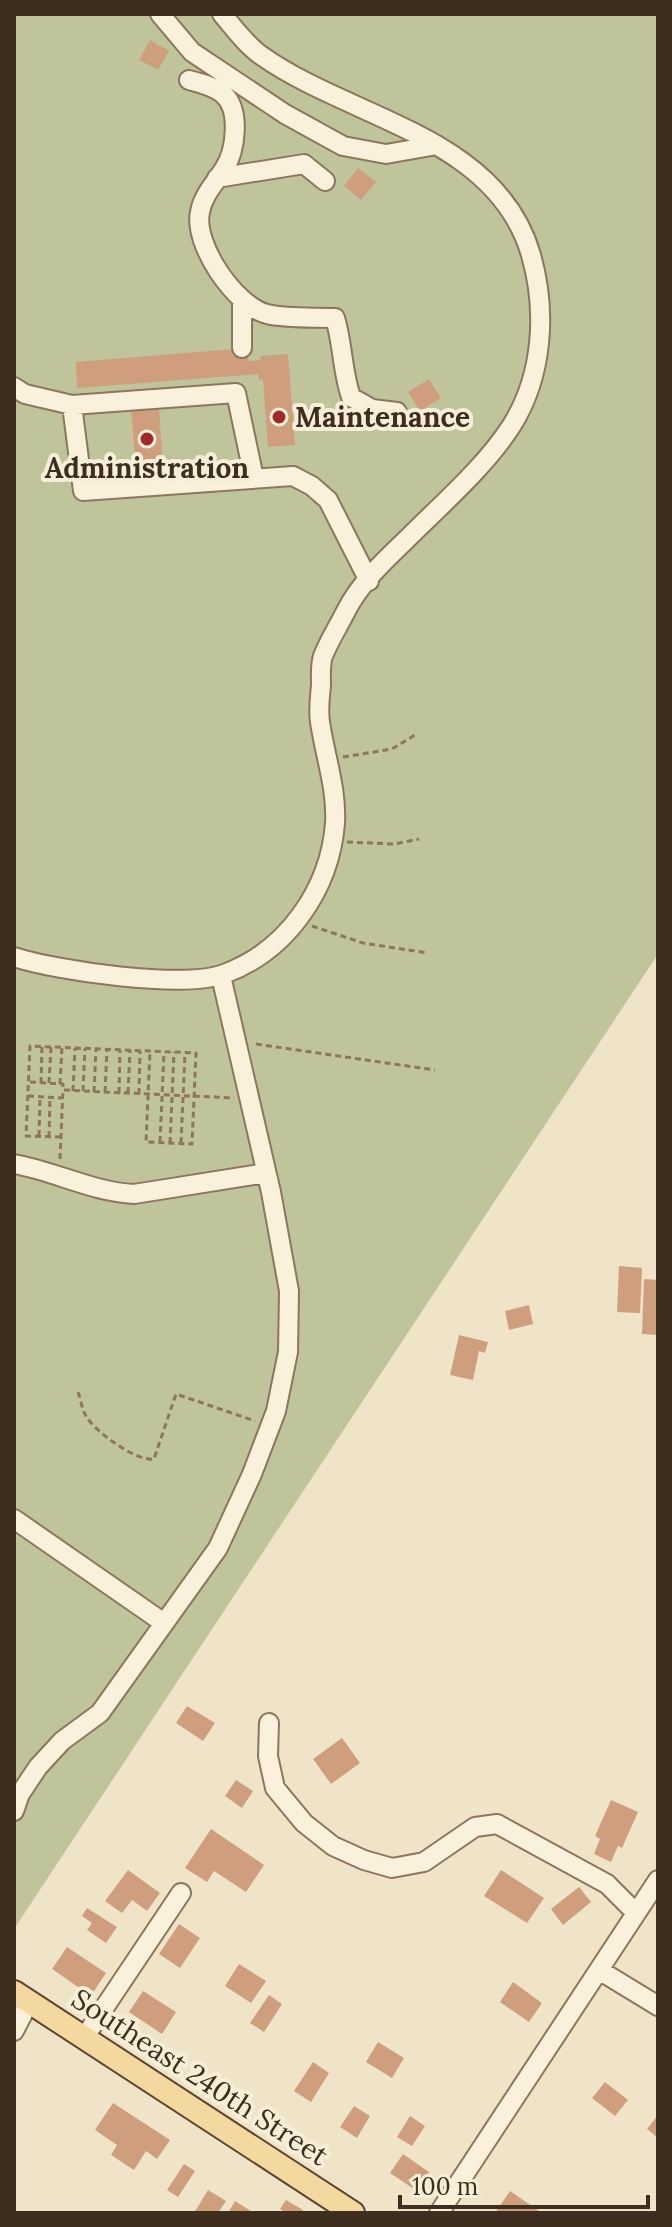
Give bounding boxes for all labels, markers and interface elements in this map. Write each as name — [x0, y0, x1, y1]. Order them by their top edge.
place label: Maintenance — [295, 399, 470, 435]
marker: Maintenance — [270, 408, 288, 426]
marker: Administration — [138, 430, 156, 448]
place label: Administration — [45, 450, 249, 486]
street label: Southeast 240th Street — [65, 1981, 335, 2174]
scale bar — [400, 2159, 648, 2209]
text: 100 m — [412, 2171, 478, 2202]

